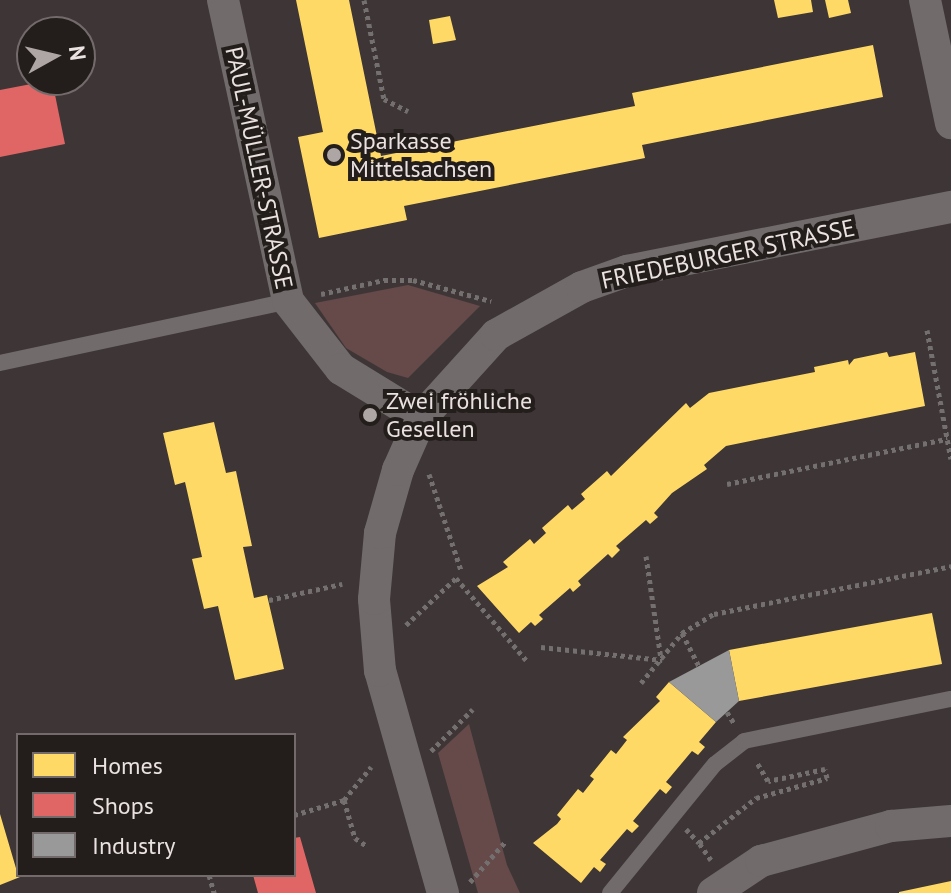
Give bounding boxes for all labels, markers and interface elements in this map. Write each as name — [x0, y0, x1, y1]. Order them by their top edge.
north arrow — [16, 16, 96, 96]
text: N — [63, 44, 93, 62]
street label: PAUL-MÜLLER-STRASSE — [219, 44, 299, 292]
place label: Sparkasse Mittelsachsen — [350, 127, 492, 183]
marker: Sparkasse Mittelsachsen — [325, 146, 343, 164]
street label: FRIEDEBURGER STRASSE — [599, 213, 857, 295]
place label: Zwei fröhliche Gesellen — [386, 387, 532, 443]
marker: Zwei fröhliche Gesellen — [361, 406, 379, 424]
legend — [16, 733, 296, 877]
text: Homes — [92, 750, 163, 781]
text: Shops — [92, 790, 154, 821]
text: Industry — [92, 830, 176, 861]

